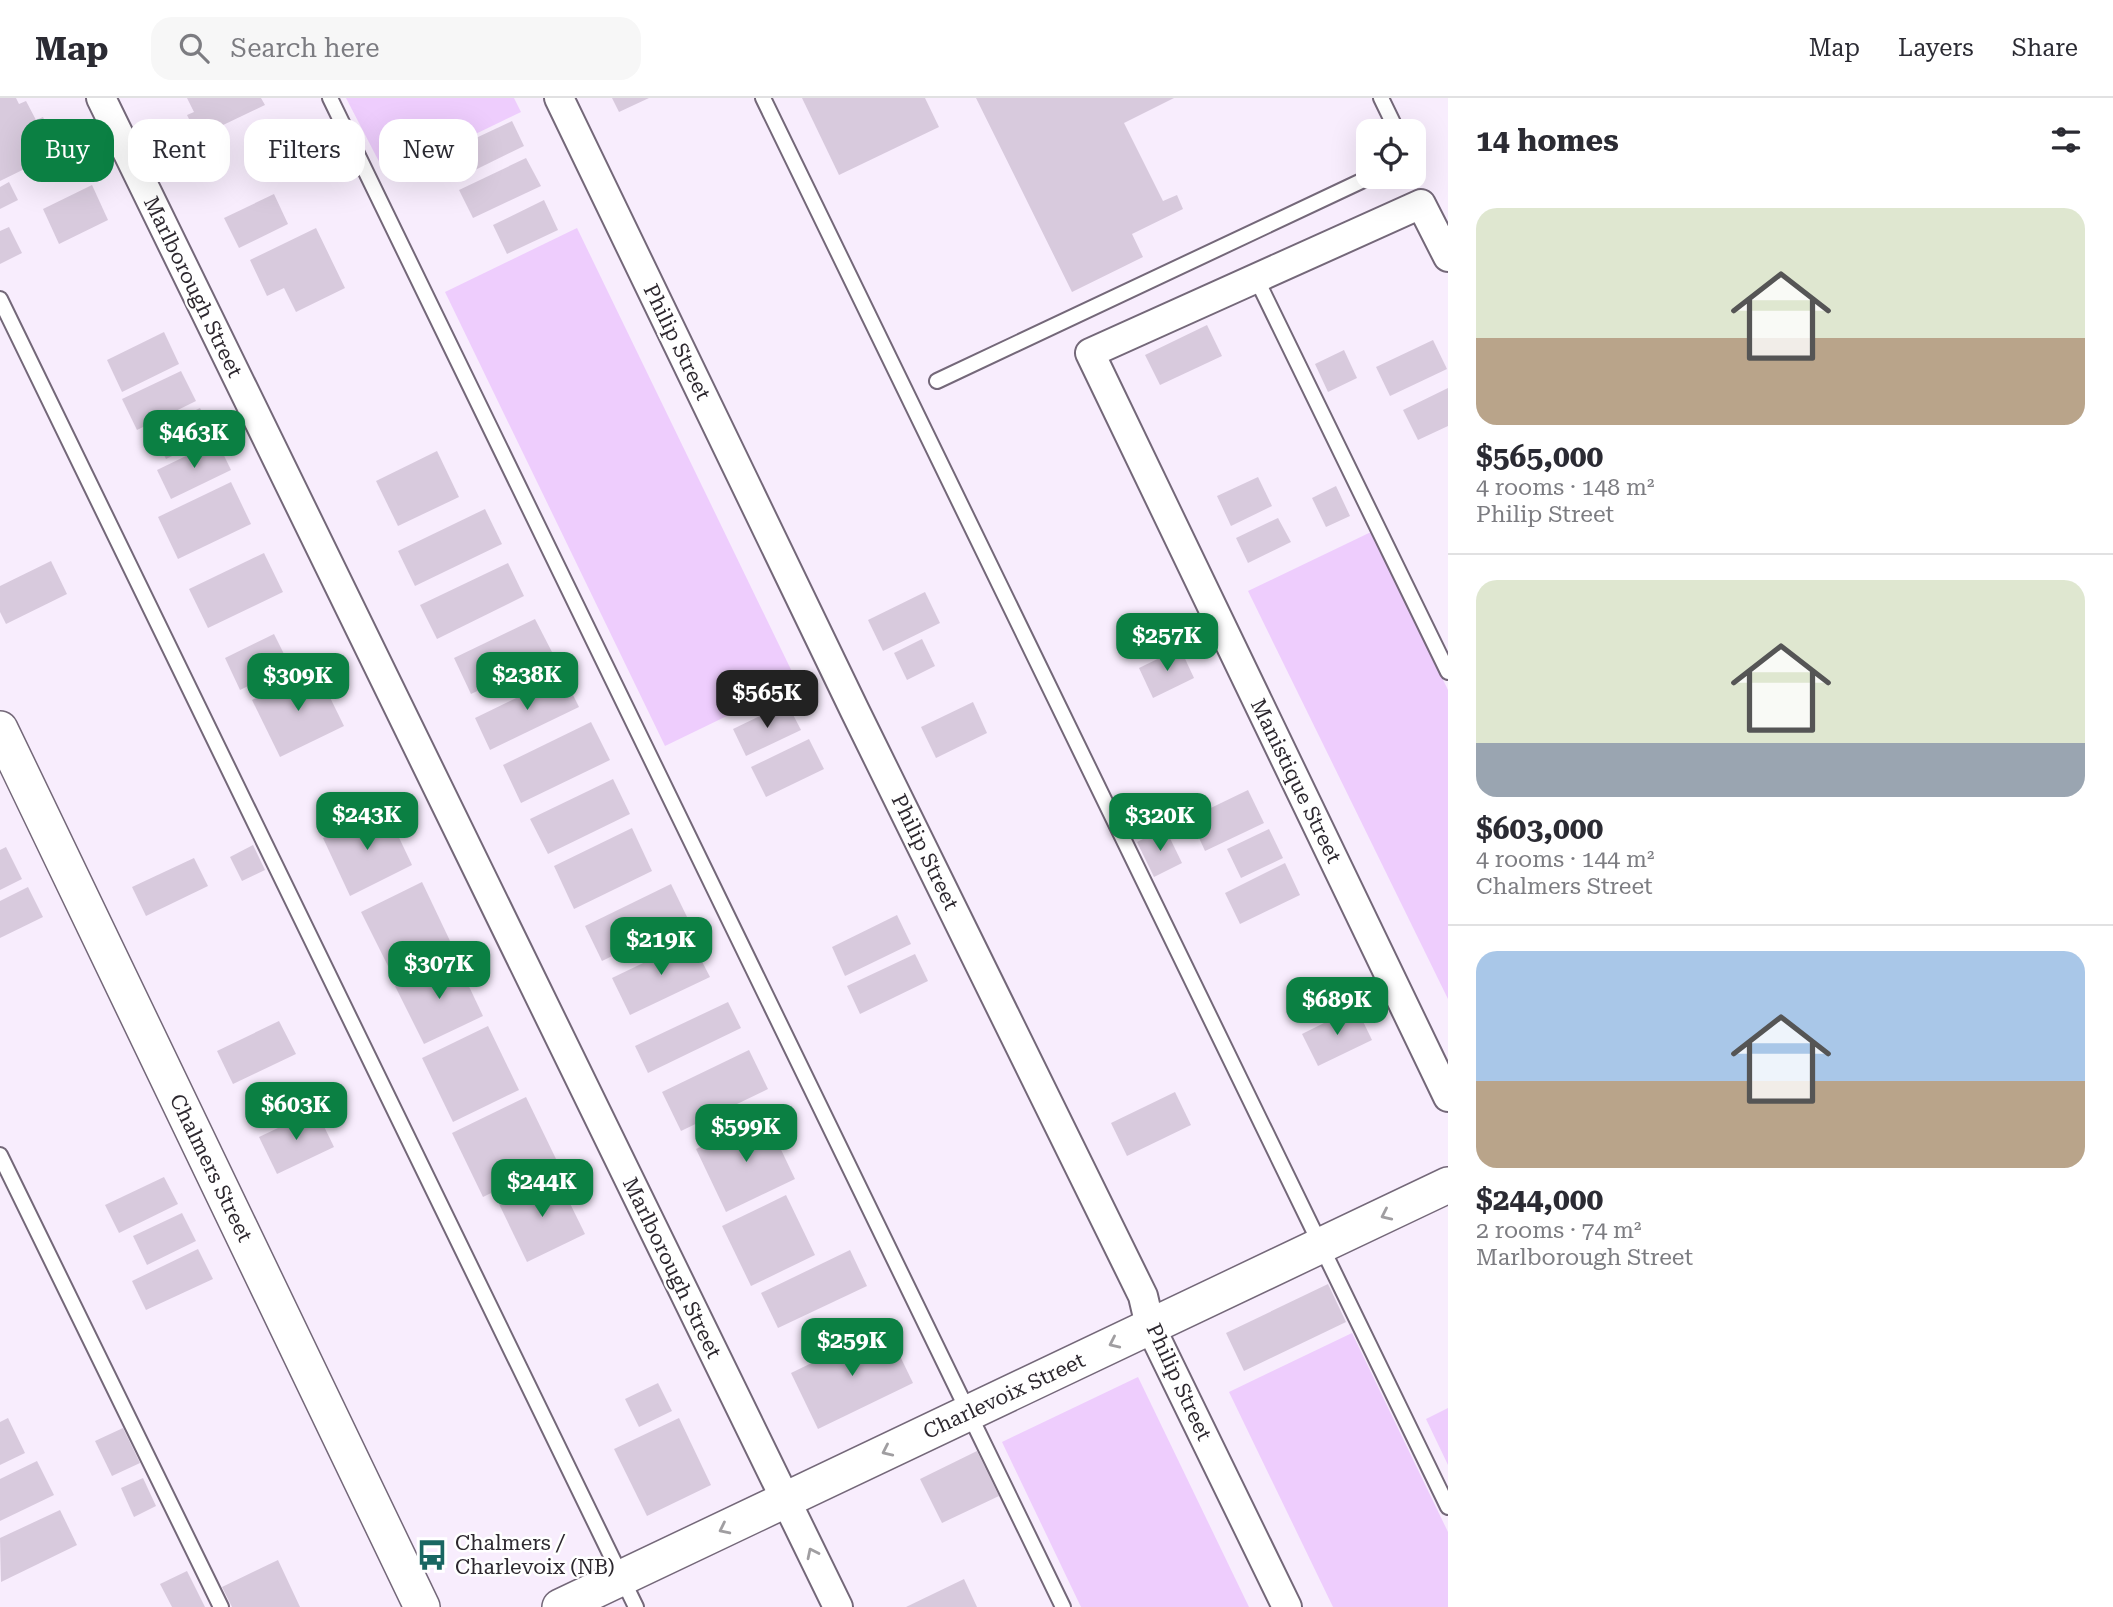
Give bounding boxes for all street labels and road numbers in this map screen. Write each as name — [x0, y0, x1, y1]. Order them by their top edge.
street label: Marlborough Street — [139, 193, 247, 381]
street label: Philip Street — [639, 280, 715, 404]
street label: Manistique Street — [1246, 695, 1346, 867]
street label: Philip Street — [887, 790, 963, 914]
street label: Chalmers Street — [165, 1090, 257, 1246]
street label: Marlborough Street — [618, 1174, 726, 1362]
street label: Philip Street — [1141, 1320, 1217, 1444]
street label: Charlevoix Street — [919, 1348, 1089, 1444]

